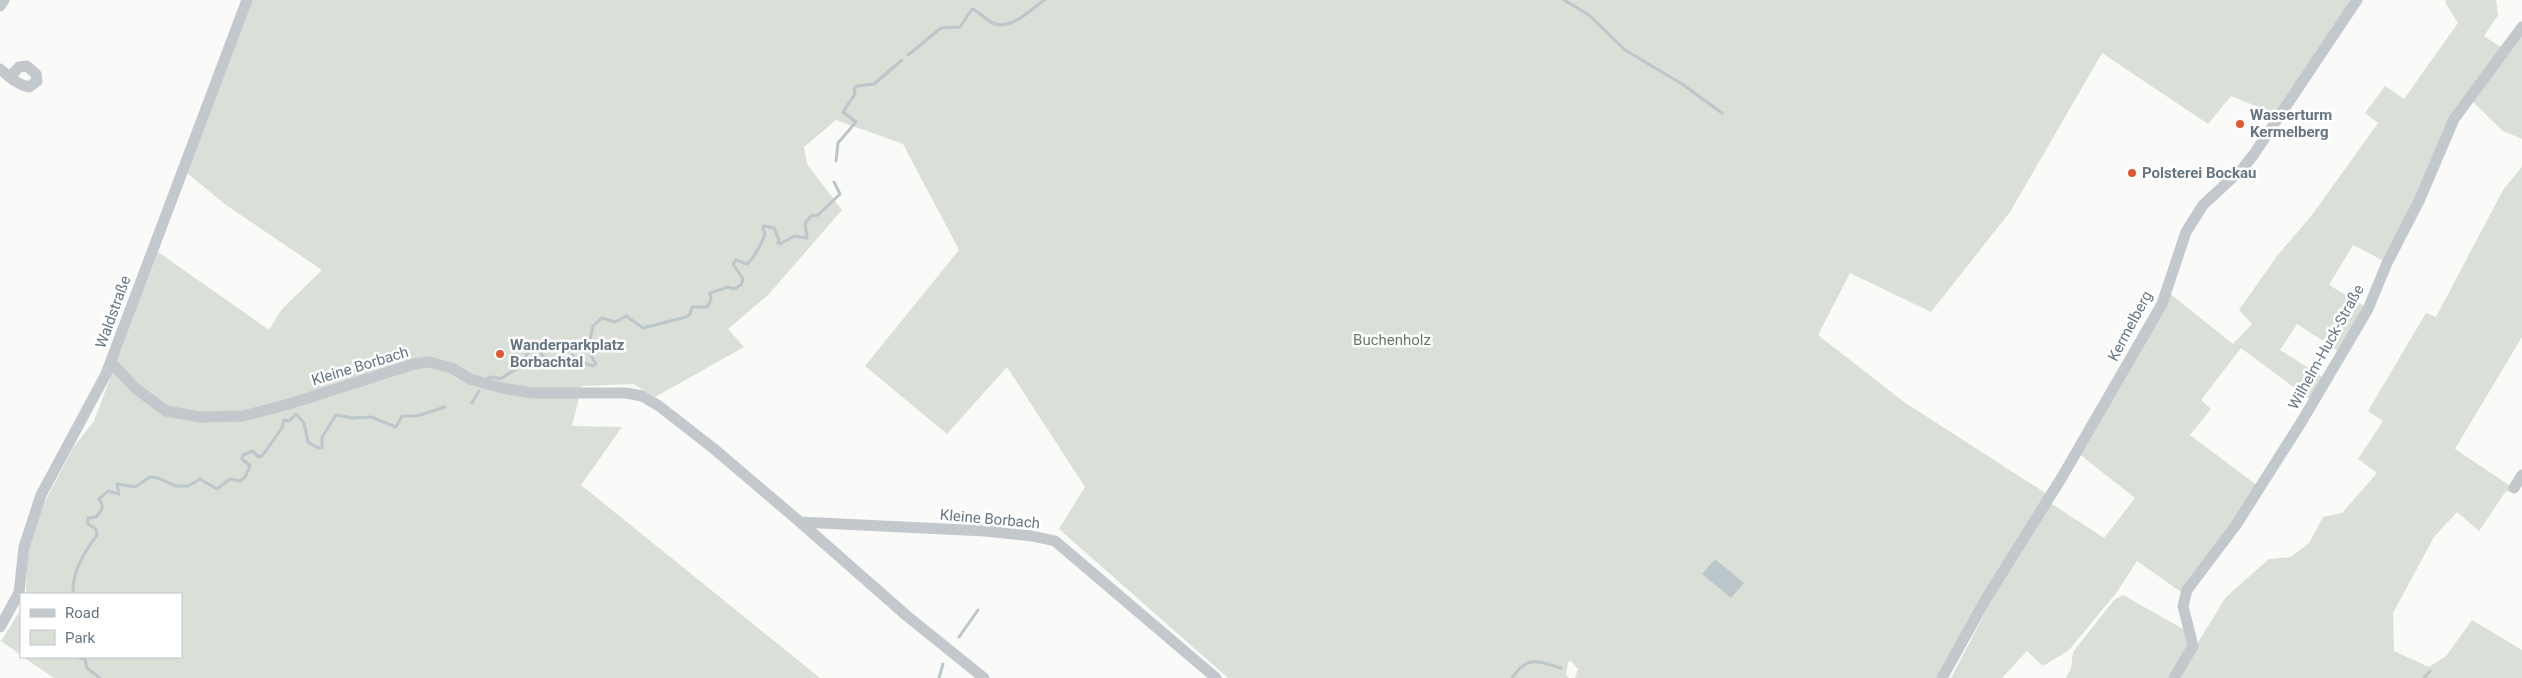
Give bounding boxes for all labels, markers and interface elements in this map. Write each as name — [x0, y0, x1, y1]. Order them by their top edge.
place label: Wasserturm Kermelberg — [2250, 106, 2332, 141]
marker: Wasserturm Kermelberg — [2234, 118, 2246, 130]
place label: Polsterei Bockau — [2142, 164, 2256, 182]
marker: Polsterei Bockau — [2126, 167, 2138, 179]
street label: Waldstraße — [92, 273, 134, 351]
street label: Wilhelm-Huck-Straße — [2284, 281, 2368, 413]
street label: Kermelberg — [2104, 288, 2156, 364]
park label: Buchenholz — [1353, 331, 1431, 349]
place label: Wanderparkplatz Borbachtal — [510, 336, 625, 371]
street label: Kleine Borbach — [309, 343, 411, 389]
marker: Wanderparkplatz Borbachtal — [494, 348, 506, 360]
street label: Kleine Borbach — [939, 506, 1041, 532]
legend — [20, 593, 182, 658]
text: Road — [65, 604, 99, 622]
text: Park — [65, 629, 96, 647]

